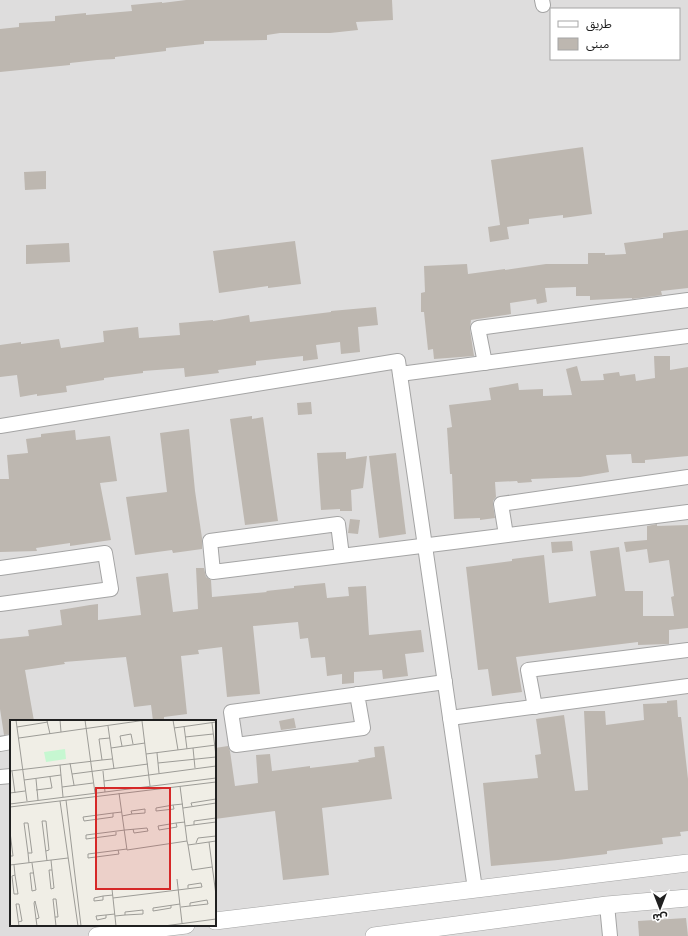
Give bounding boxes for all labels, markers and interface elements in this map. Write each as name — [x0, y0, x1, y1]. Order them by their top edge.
legend — [550, 8, 680, 60]
text: طريق — [586, 16, 612, 32]
text: مبنى — [586, 36, 609, 51]
inset map — [10, 720, 216, 926]
north arrow — [640, 888, 680, 928]
text: ش — [652, 911, 668, 925]

